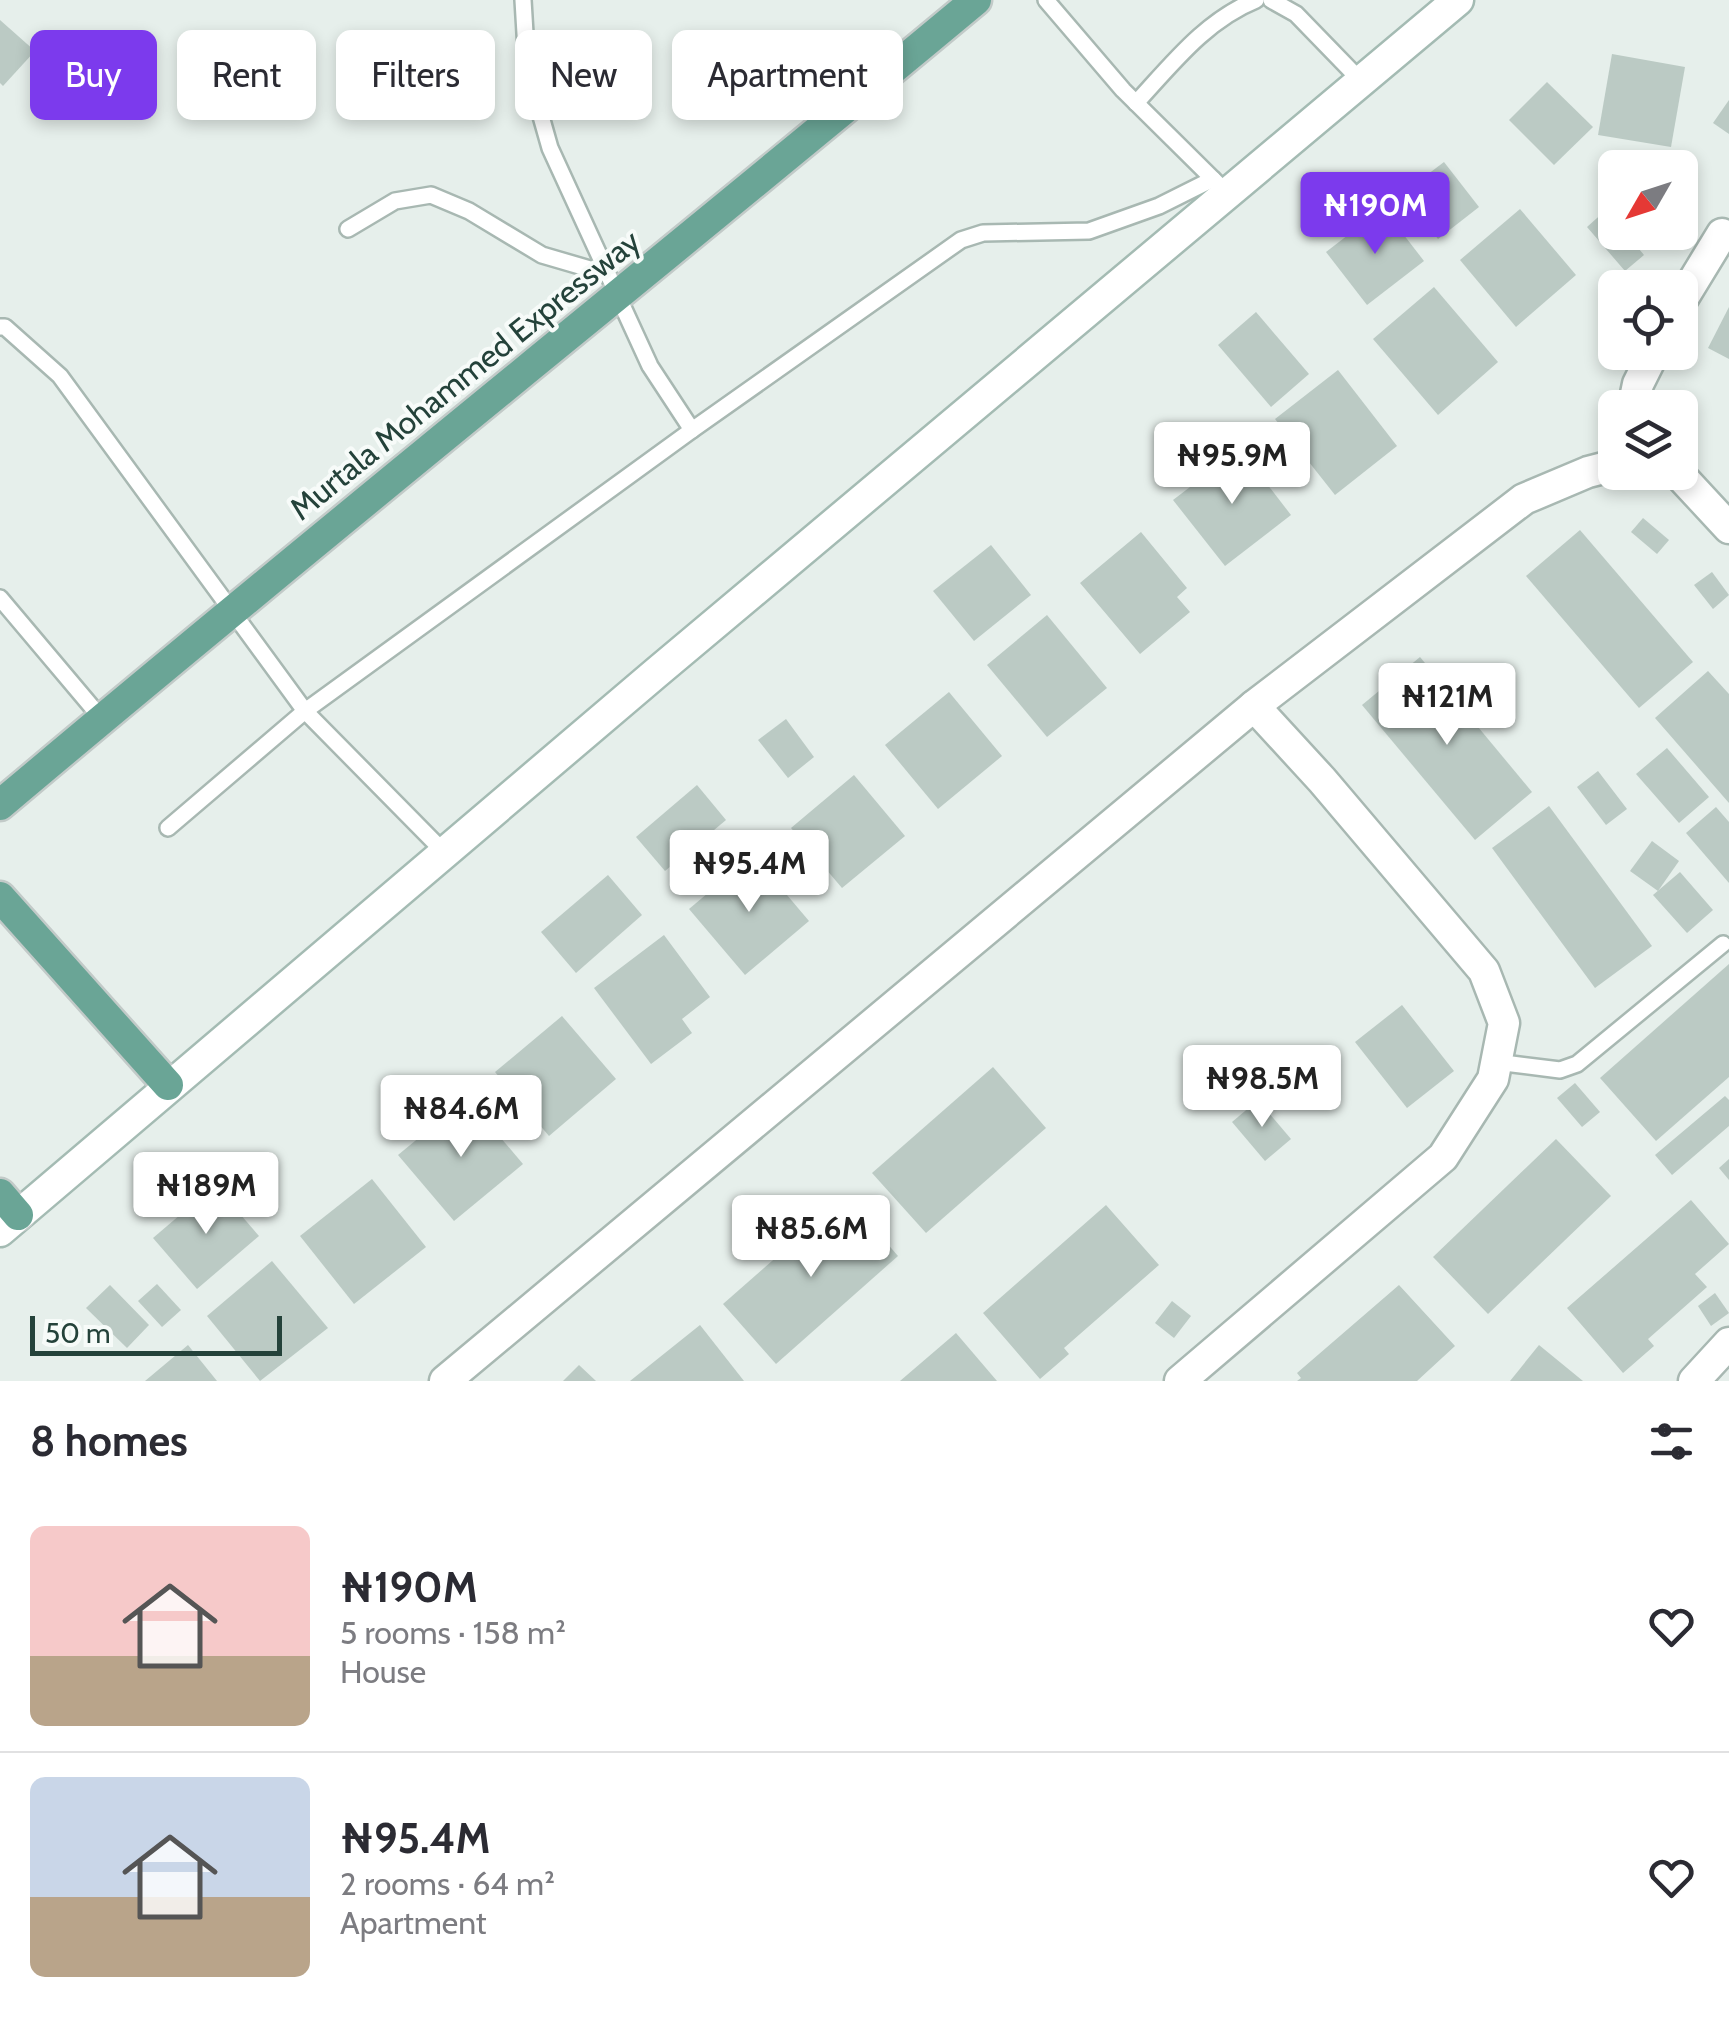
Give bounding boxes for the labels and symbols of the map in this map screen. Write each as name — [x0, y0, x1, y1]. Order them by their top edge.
north arrow — [1598, 150, 1698, 250]
pin: ₦190M — [1305, 172, 1445, 257]
street label: Murtala Mohammed Expressway — [282, 221, 648, 528]
pin: ₦95.9M — [1151, 422, 1313, 507]
pin: ₦121M — [1377, 663, 1517, 748]
pin: ₦95.4M — [668, 830, 830, 915]
pin: ₦98.5M — [1181, 1045, 1343, 1130]
pin: ₦84.6M — [380, 1075, 542, 1160]
pin: ₦189M — [136, 1152, 276, 1237]
pin: ₦85.6M — [730, 1195, 892, 1280]
scale bar — [30, 1311, 282, 1356]

